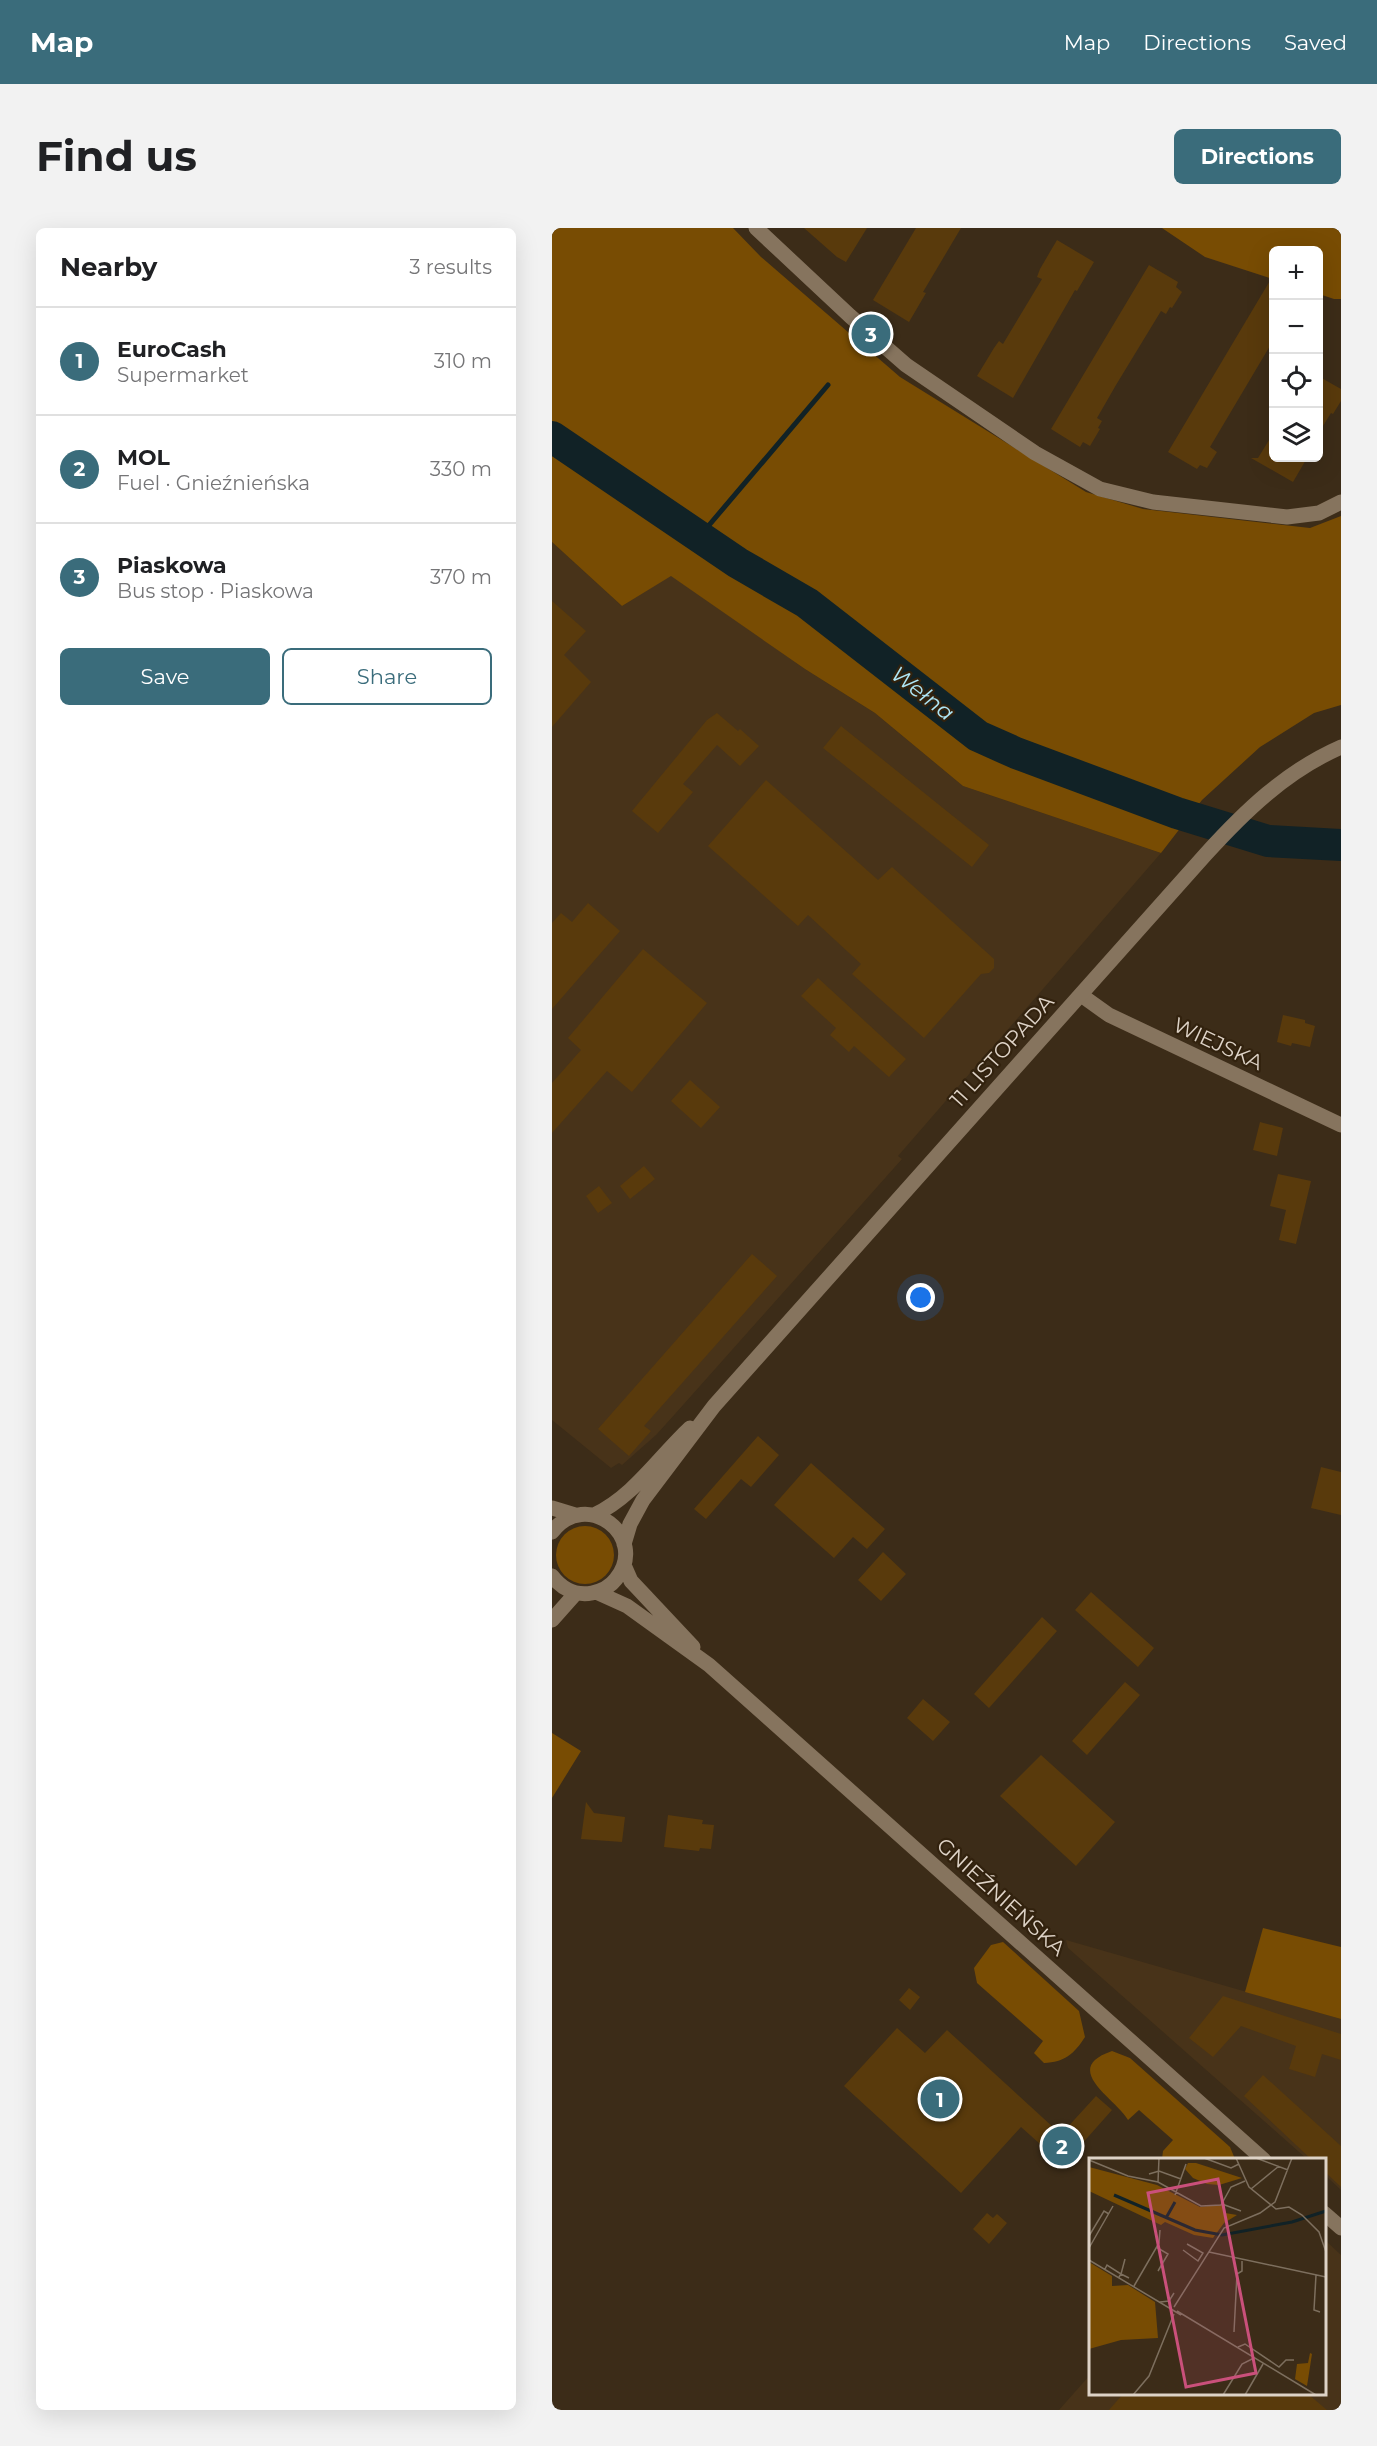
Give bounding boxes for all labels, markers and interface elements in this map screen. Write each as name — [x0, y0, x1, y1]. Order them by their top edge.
text: Map — [30, 25, 93, 59]
text: Map — [1064, 30, 1110, 55]
text: Directions — [1143, 30, 1251, 55]
text: Saved — [1284, 30, 1347, 55]
button: Directions — [1174, 129, 1341, 184]
text: Find us — [36, 130, 197, 182]
map controls — [1269, 246, 1323, 462]
button: + — [1269, 246, 1323, 300]
text: Nearby — [60, 251, 157, 283]
text: 3 results — [409, 255, 492, 279]
button: − — [1269, 300, 1323, 354]
pin: 3 — [852, 312, 890, 356]
text: EuroCash — [117, 336, 227, 363]
text: 1 — [76, 349, 83, 373]
text: 310 m — [434, 349, 492, 373]
button: locate — [1269, 354, 1323, 408]
text: Supermarket — [117, 363, 249, 387]
button: layers — [1269, 408, 1323, 462]
text: MOL — [117, 444, 170, 471]
text: 2 — [74, 457, 85, 481]
text: 330 m — [430, 457, 492, 481]
text: Fuel · Gnieźnieńska — [117, 471, 310, 495]
text: Piaskowa — [117, 552, 227, 579]
text: 3 — [74, 565, 85, 589]
text: 370 m — [430, 565, 492, 589]
text: Bus stop · Piaskowa — [117, 579, 314, 603]
button: Save — [60, 648, 270, 705]
button: Share — [282, 648, 492, 705]
water label: Wełna — [886, 660, 960, 726]
street label: 11 LISTOPADA — [945, 988, 1059, 1112]
street label: WIEJSKA — [1169, 1012, 1268, 1076]
your location — [906, 1283, 935, 1312]
street label: GNIEŹNIEŃSKA — [932, 1832, 1071, 1961]
pin: 1 — [920, 2076, 960, 2122]
pin: 2 — [1042, 2124, 1082, 2168]
inset map — [1089, 2158, 1326, 2395]

